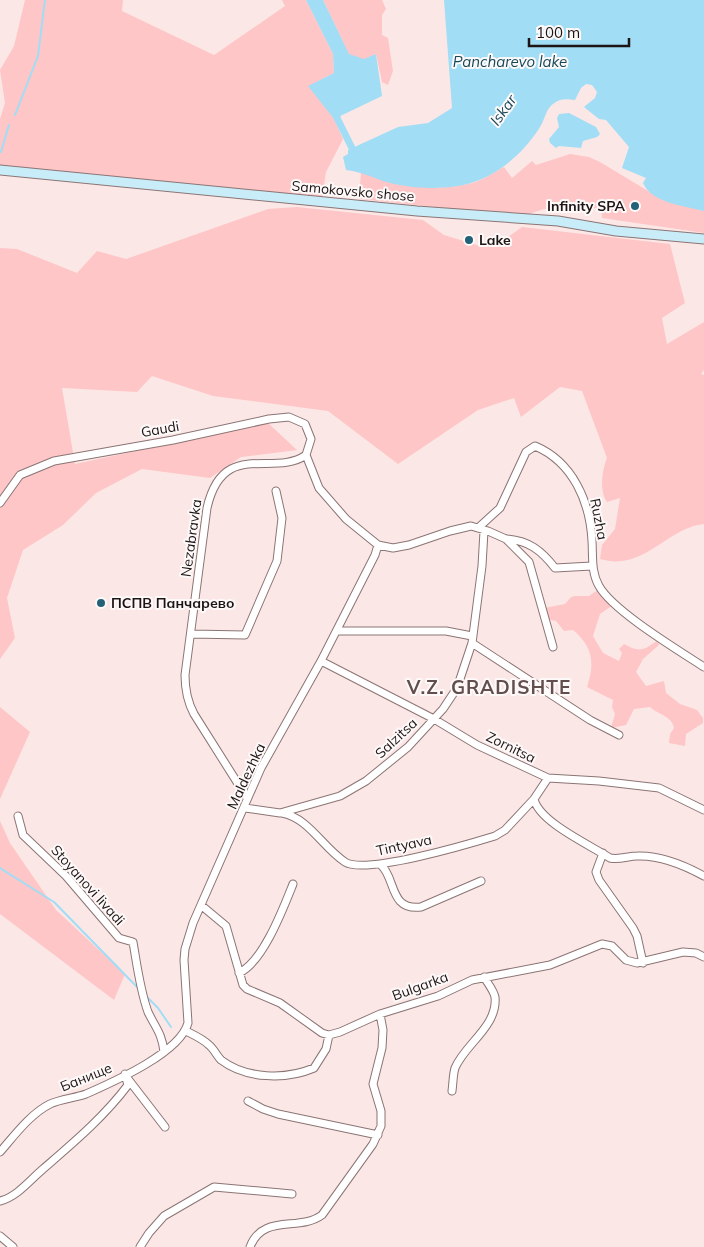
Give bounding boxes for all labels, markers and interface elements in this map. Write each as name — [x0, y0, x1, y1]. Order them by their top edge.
scale bar — [529, 15, 629, 47]
text: 100 m — [536, 23, 580, 42]
water label: Pancharevo lake — [453, 52, 567, 71]
water label: Iskar — [485, 90, 521, 129]
street label: Samokovsko shose — [291, 177, 415, 205]
place label: Infinity SPA — [547, 197, 625, 215]
marker: Infinity SPA — [629, 200, 641, 212]
place label: Lake — [479, 231, 511, 249]
marker: Lake — [463, 234, 475, 246]
street label: Gaudi — [140, 417, 180, 441]
street label: Ruzha — [586, 497, 612, 541]
street label: Nezabravka — [177, 498, 205, 578]
place label: ПСПВ Панчарево — [111, 594, 234, 612]
marker: ПСПВ Панчарево — [95, 597, 107, 609]
district label: V.Z. GRADISHTE — [406, 675, 571, 699]
street label: Salzitsa — [371, 714, 421, 762]
street label: Zornitsa — [483, 727, 539, 767]
street label: Maldezhka — [223, 740, 269, 812]
street label: Tintyava — [375, 830, 433, 860]
street label: Stoyanovi livadi — [47, 841, 129, 929]
street label: Bulgarka — [389, 968, 451, 1004]
street label: Банище — [57, 1058, 115, 1096]

